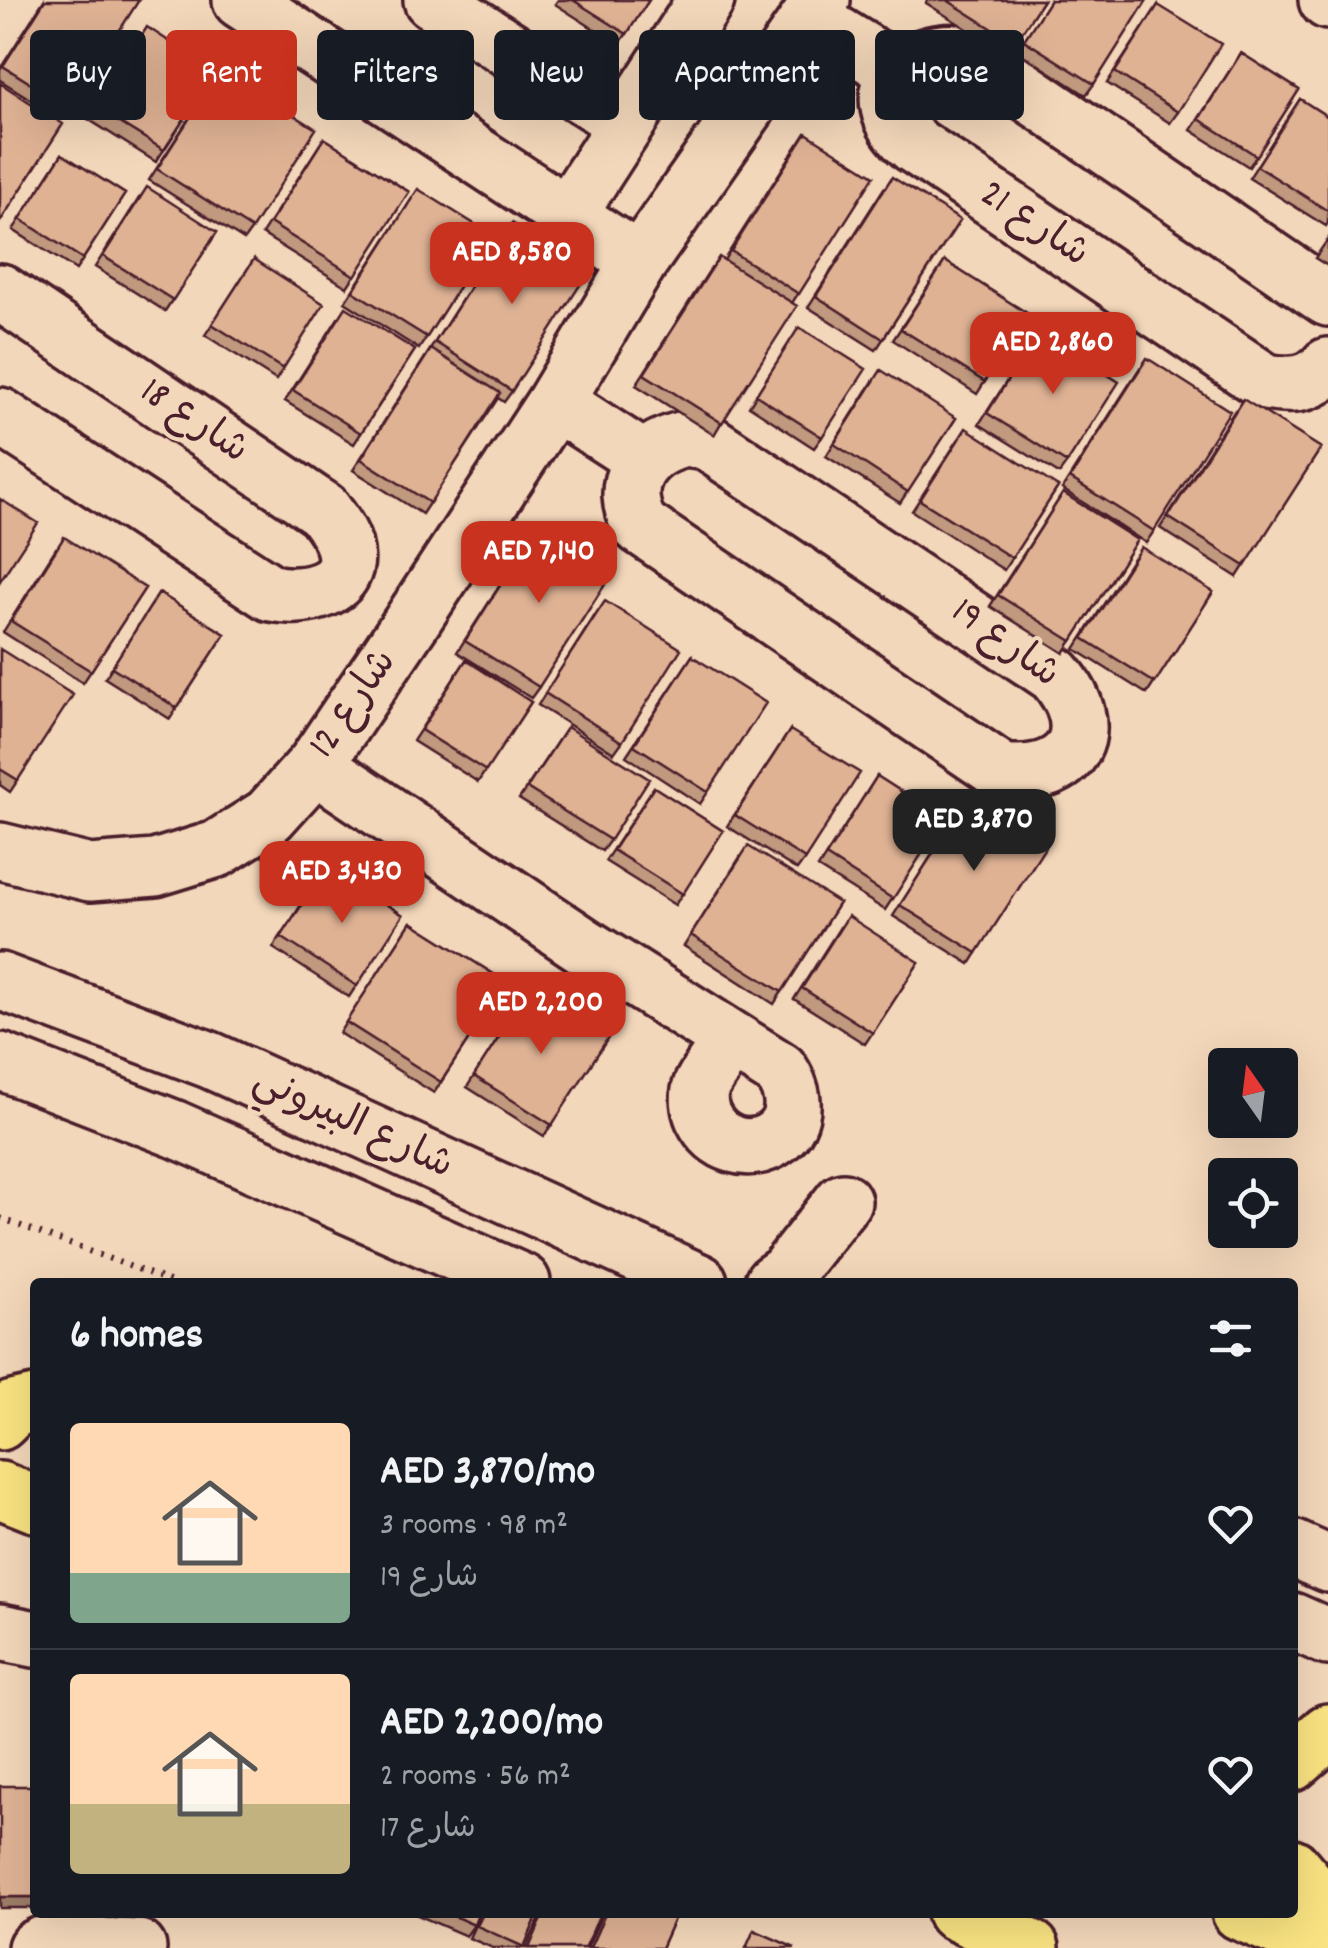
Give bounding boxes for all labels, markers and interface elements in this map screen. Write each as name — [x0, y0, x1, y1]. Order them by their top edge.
chip: Buy — [30, 30, 146, 120]
chip: Rent — [166, 30, 297, 120]
chip: Filters — [317, 30, 474, 120]
chip: New — [494, 30, 619, 120]
chip: Apartment — [639, 30, 855, 120]
chip: House — [875, 30, 1024, 120]
street label: شارع 21 — [966, 168, 1100, 284]
pin: AED 8,580 — [398, 222, 626, 307]
text: AED 8,580 — [452, 231, 572, 277]
pin: AED 2,860 — [939, 312, 1167, 397]
text: AED 2,860 — [992, 321, 1114, 367]
street label: شارع 18 — [127, 366, 259, 480]
pin: AED 7,140 — [425, 521, 653, 606]
text: AED 7,140 — [483, 530, 595, 576]
street label: شارع 19 — [938, 586, 1070, 704]
street label: شارع 12 — [297, 639, 413, 771]
pin: AED 3,870 — [860, 789, 1088, 874]
text: AED 3,870 — [915, 798, 1033, 844]
pin: AED 3,430 — [228, 841, 456, 926]
text: AED 3,430 — [281, 850, 403, 896]
pin: AED 2,200 — [427, 972, 655, 1057]
text: AED 2,200 — [479, 981, 603, 1027]
north arrow — [1208, 1048, 1298, 1138]
map controls — [1208, 1048, 1298, 1248]
street label: شارع البيروني — [243, 1054, 461, 1196]
button: locate — [1208, 1158, 1298, 1248]
text: 6 homes — [70, 1308, 203, 1368]
icon: filters — [1203, 1311, 1258, 1366]
text: AED 3,870/mo — [380, 1444, 595, 1504]
icon: home — [150, 1463, 270, 1583]
icon: heart — [1203, 1496, 1258, 1551]
text: 3 rooms · 98 m² — [380, 1504, 568, 1550]
text: شارع 19 — [380, 1556, 478, 1602]
text: AED 2,200/mo — [380, 1695, 603, 1755]
icon: home — [150, 1714, 270, 1834]
icon: heart — [1203, 1747, 1258, 1802]
text: 2 rooms · 56 m² — [380, 1755, 571, 1801]
text: شارع 17 — [380, 1807, 476, 1853]

